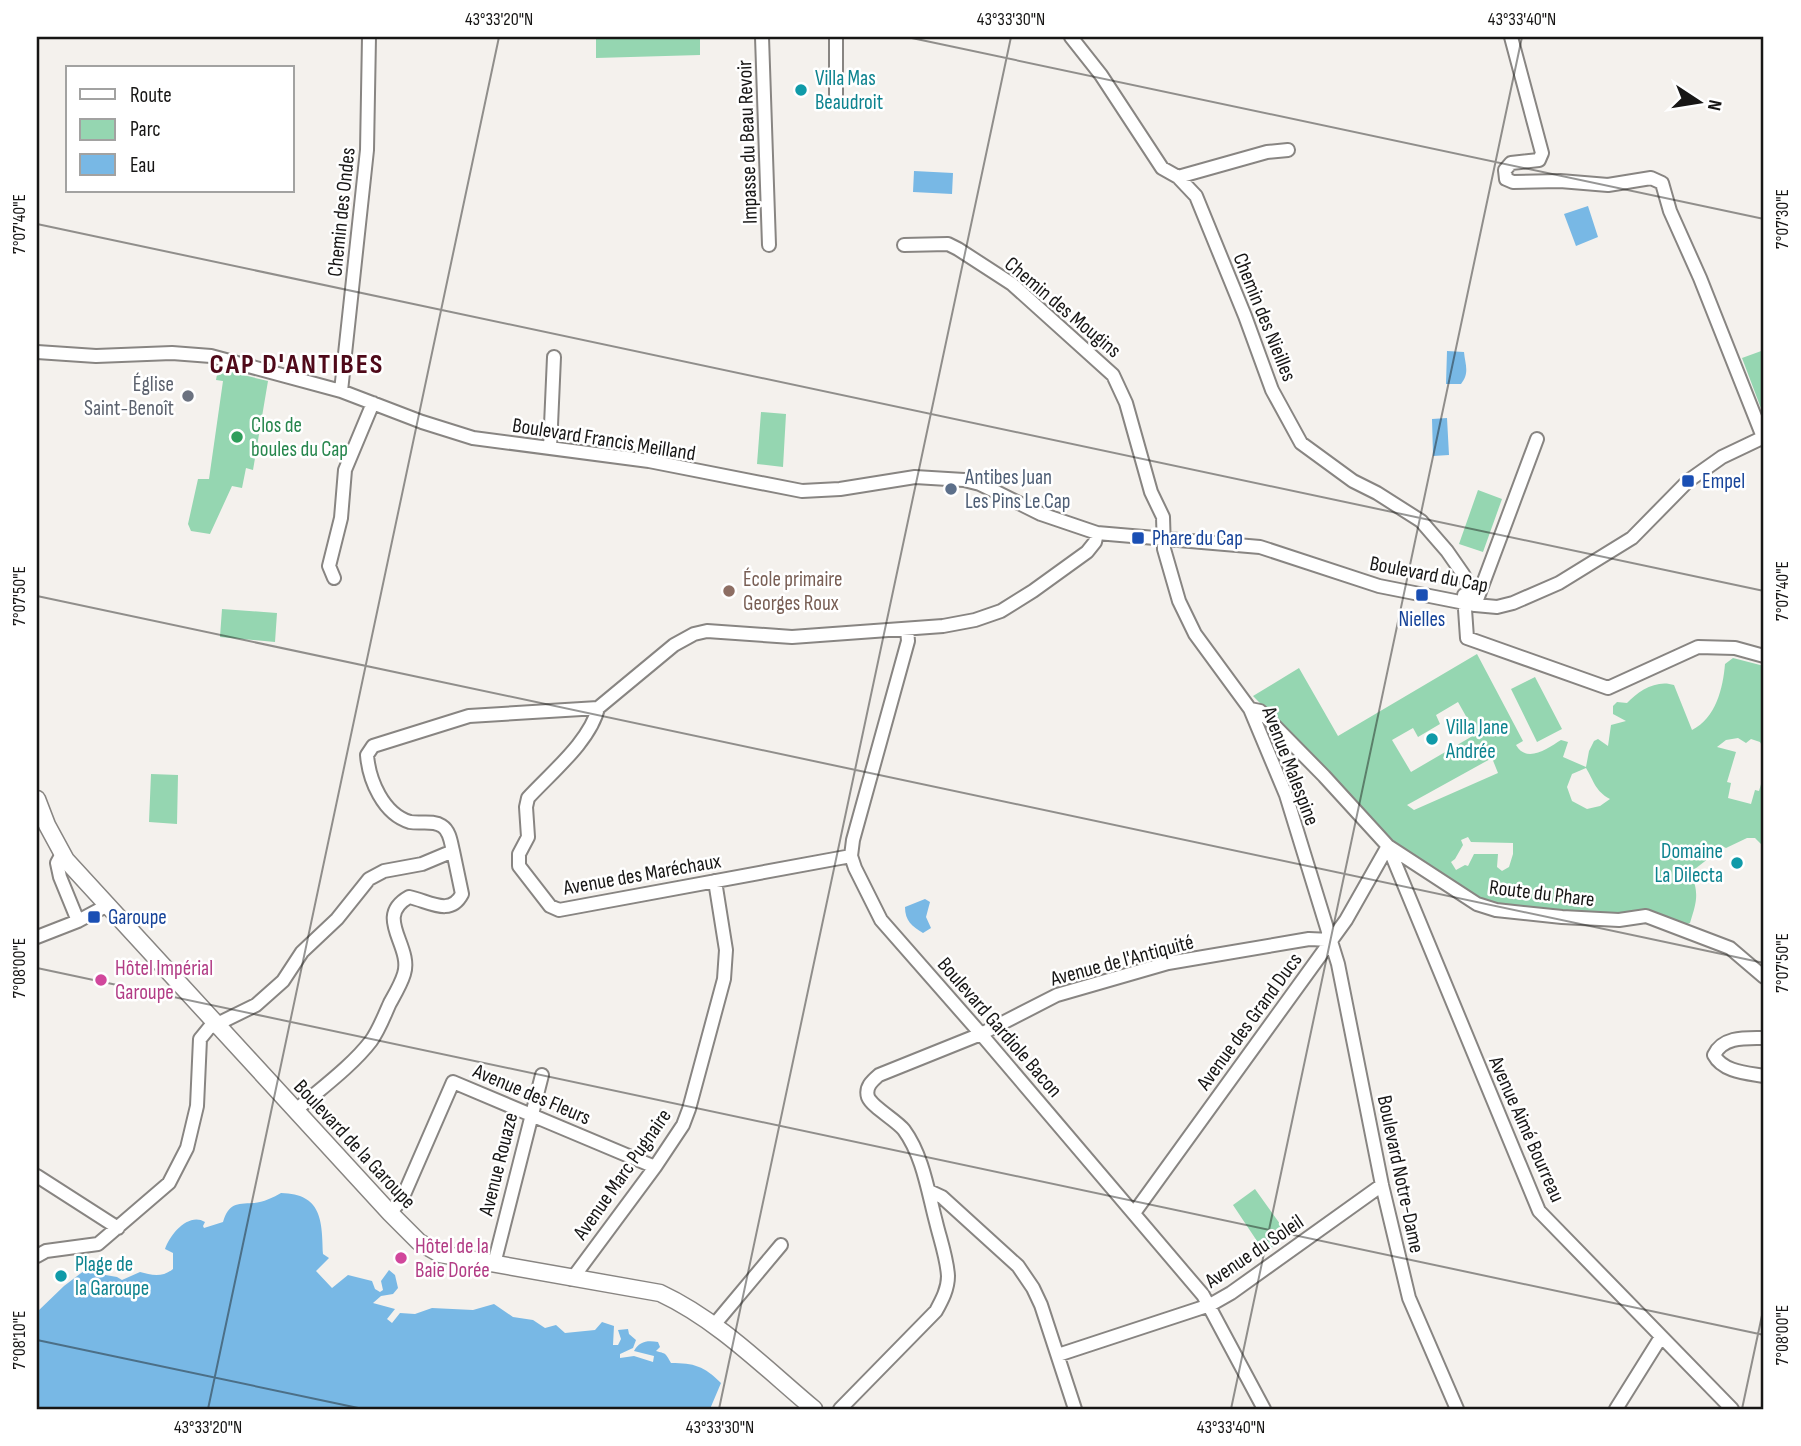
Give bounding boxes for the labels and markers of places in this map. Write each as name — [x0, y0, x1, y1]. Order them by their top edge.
place label: Villa Mas Beaudroit — [815, 66, 883, 115]
marker: Villa Mas Beaudroit — [793, 82, 809, 98]
place label: Église Saint-Benoît — [84, 372, 174, 421]
marker: Église Saint-Benoît — [180, 388, 196, 404]
place label: Clos de boules du Cap — [251, 413, 348, 462]
marker: Clos de boules du Cap — [229, 429, 245, 445]
place label: Antibes Juan Les Pins Le Cap — [964, 465, 1070, 514]
place label: Empel — [1702, 469, 1745, 494]
marker: Empel — [1680, 473, 1696, 489]
marker: Antibes Juan Les Pins Le Cap — [943, 481, 959, 497]
place label: Phare du Cap — [1152, 526, 1243, 551]
marker: Phare du Cap — [1130, 530, 1146, 546]
place label: École primaire Georges Roux — [743, 567, 842, 616]
marker: École primaire Georges Roux — [721, 583, 737, 599]
marker: Nielles — [1414, 587, 1430, 603]
place label: Nielles — [1399, 607, 1445, 632]
place label: Villa Jane Andrée — [1445, 715, 1508, 764]
marker: Villa Jane Andrée — [1424, 731, 1440, 747]
place label: Domaine La Dilecta — [1655, 839, 1723, 888]
marker: Domaine La Dilecta — [1729, 855, 1745, 871]
place label: Garoupe — [108, 905, 167, 930]
marker: Garoupe — [86, 909, 102, 925]
place label: Hôtel Impérial Garoupe — [115, 956, 213, 1005]
marker: Hôtel Impérial Garoupe — [93, 972, 109, 988]
place label: Hôtel de la Baie Dorée — [415, 1234, 490, 1283]
marker: Hôtel de la Baie Dorée — [393, 1250, 409, 1266]
place label: Plage de la Garoupe — [75, 1252, 149, 1301]
marker: Plage de la Garoupe — [53, 1268, 69, 1284]

